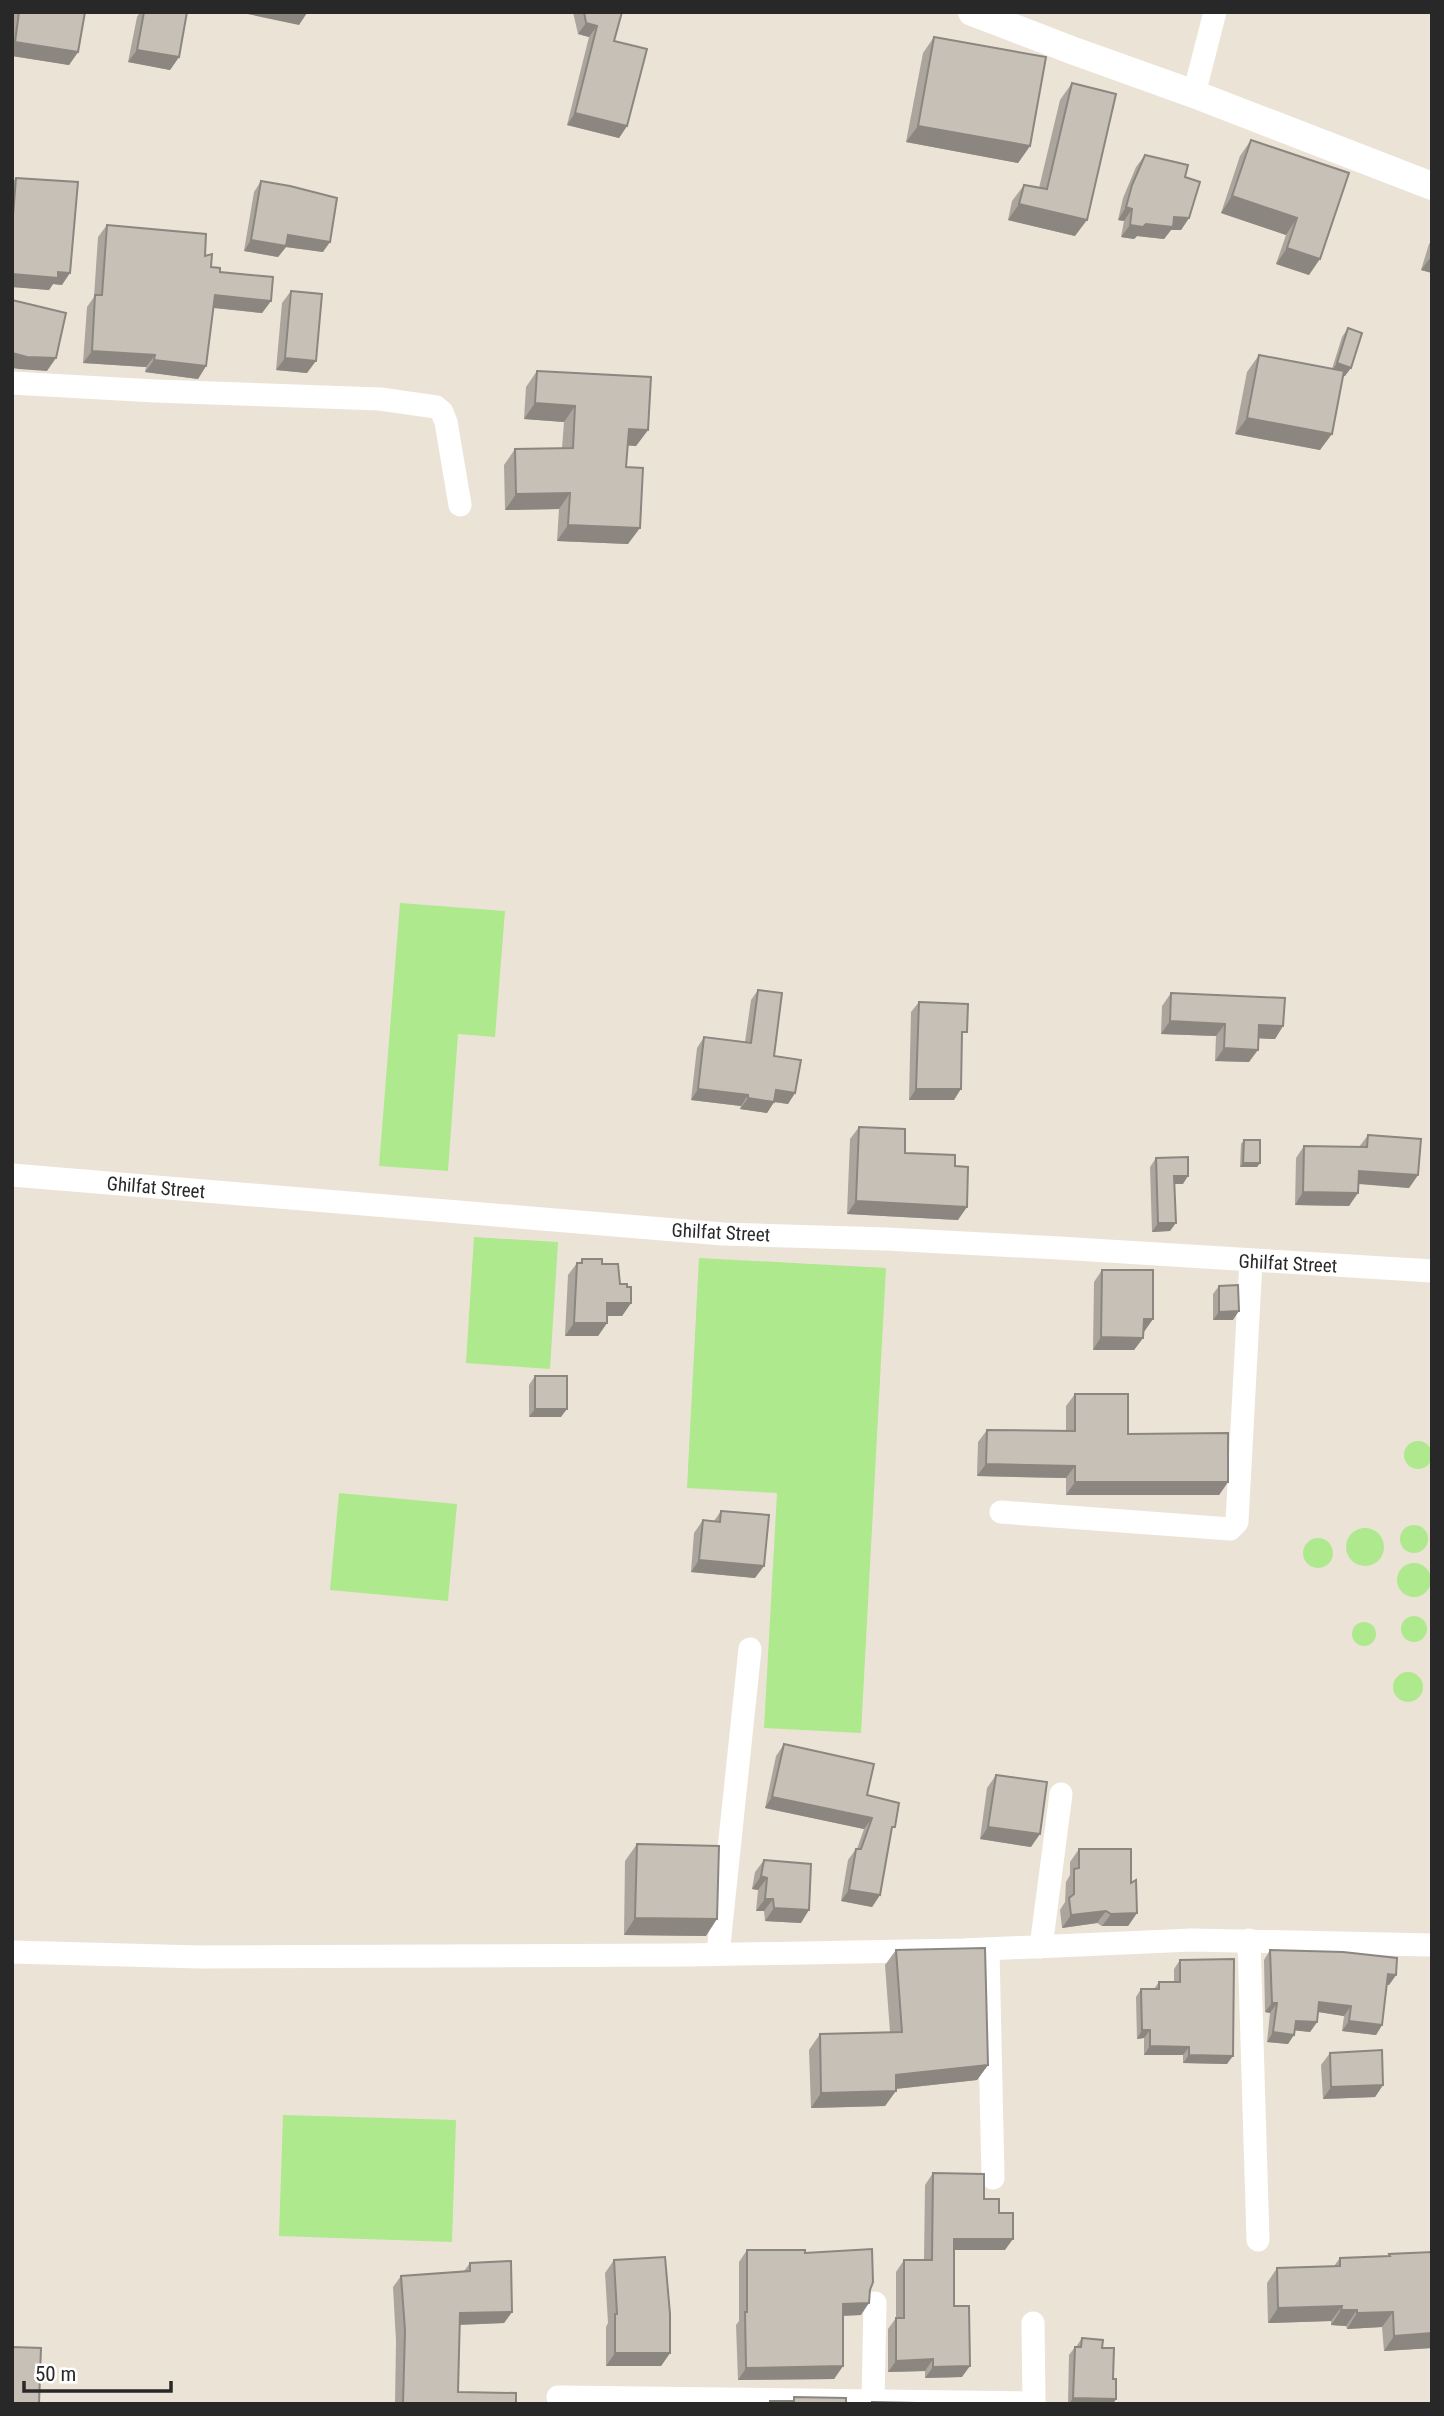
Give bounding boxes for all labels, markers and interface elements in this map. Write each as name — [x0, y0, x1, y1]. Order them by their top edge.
street label: Ghilfat Street — [106, 1172, 206, 1203]
street label: Ghilfat Street — [671, 1218, 771, 1247]
street label: Ghilfat Street — [1238, 1249, 1338, 1278]
scale bar — [24, 2350, 172, 2394]
text: 50 m — [35, 2362, 76, 2386]

